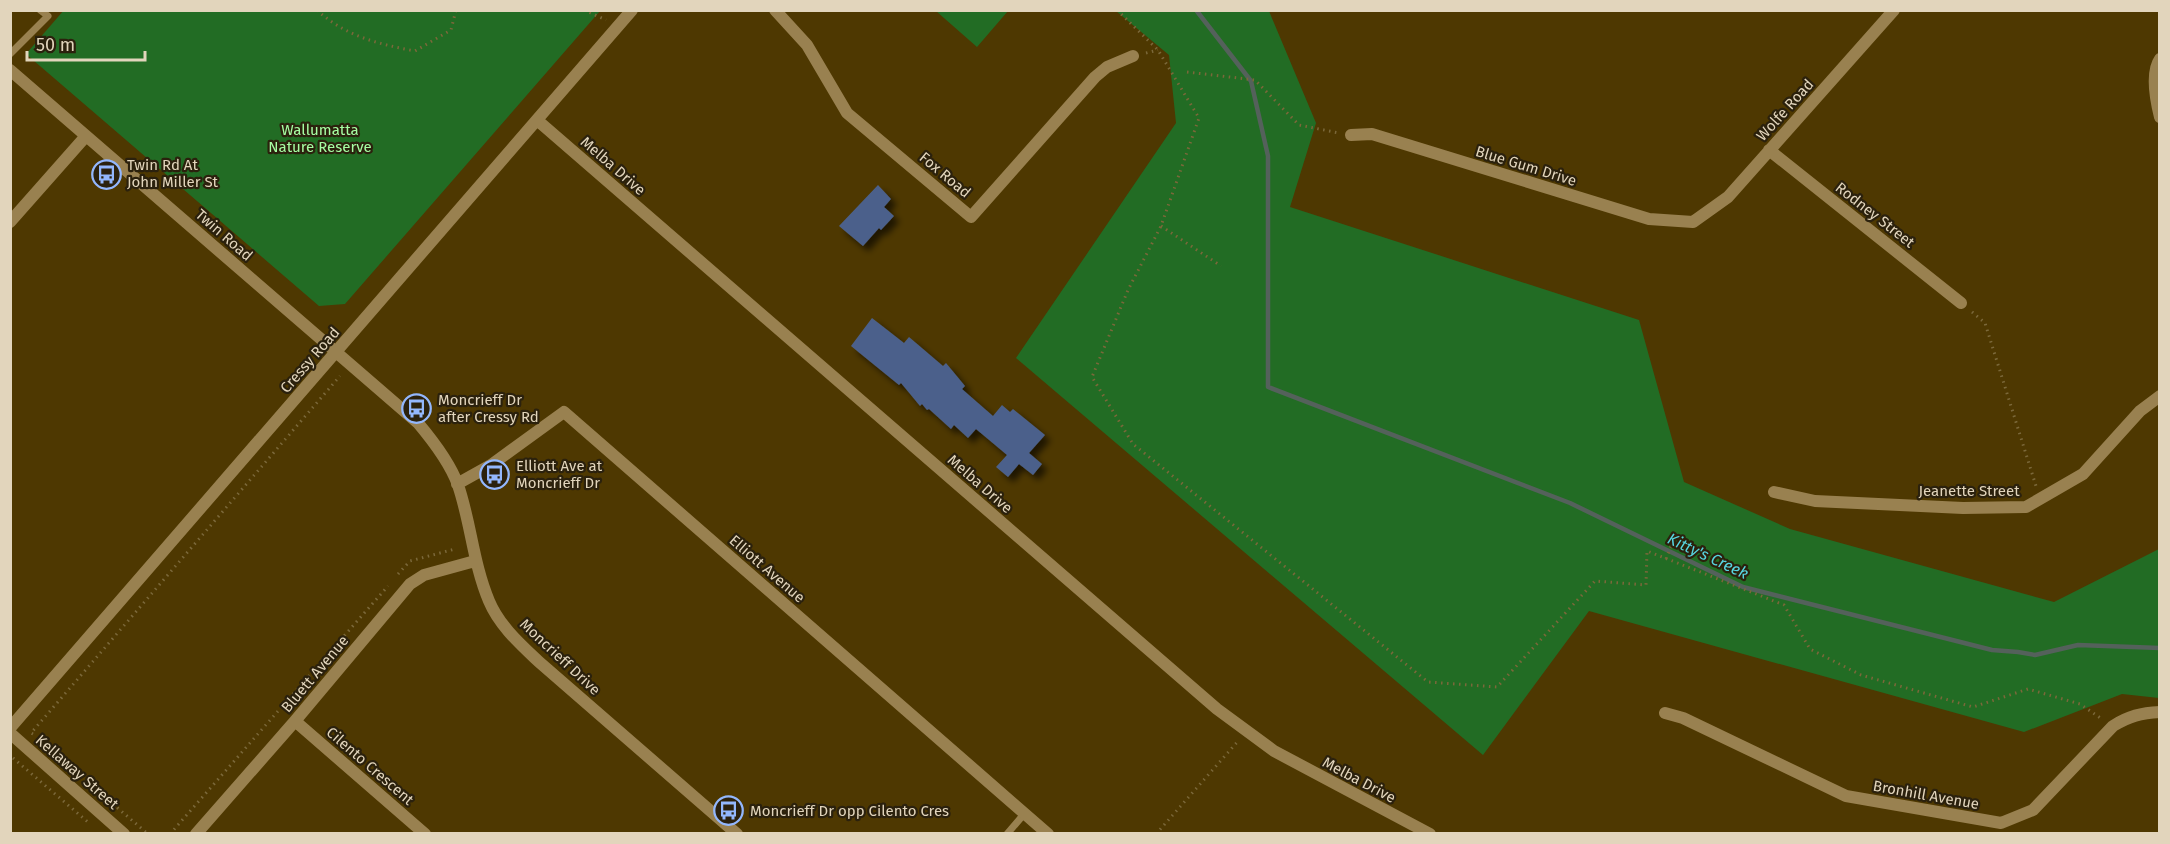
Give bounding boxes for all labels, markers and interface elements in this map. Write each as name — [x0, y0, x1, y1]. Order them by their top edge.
scale bar — [27, 24, 146, 62]
text: 50 m — [36, 34, 75, 56]
street label: Wolfe Road — [1753, 75, 1817, 145]
park label: Wallumatta Nature Reserve — [268, 121, 372, 156]
street label: Melba Drive — [577, 133, 649, 199]
street label: Blue Gum Drive — [1473, 142, 1579, 190]
street label: Fox Road — [916, 148, 974, 202]
place label: Twin Rd At John Miller St — [127, 156, 219, 191]
bus stop icon: Twin Rd At John Miller St — [90, 158, 122, 190]
street label: Rodney Street — [1832, 178, 1919, 252]
street label: Twin Road — [192, 205, 256, 265]
street label: Cressy Road — [277, 323, 343, 397]
place label: Moncrieff Dr after Cressy Rd — [438, 391, 539, 426]
bus stop icon: Moncrieff Dr after Cressy Rd — [401, 393, 433, 425]
street label: Melba Drive — [944, 451, 1016, 517]
place label: Elliott Ave at Moncrieff Dr — [516, 457, 603, 492]
bus stop icon: Elliott Ave at Moncrieff Dr — [479, 459, 511, 491]
street label: Jeanette Street — [1918, 482, 2020, 500]
water label: Kitty's Creek — [1665, 529, 1752, 583]
street label: Elliott Avenue — [726, 531, 808, 607]
street label: Moncrieff Drive — [516, 615, 604, 699]
street label: Bluett Avenue — [278, 632, 352, 716]
street label: Cilento Crescent — [323, 723, 418, 809]
street label: Kellaway Street — [32, 731, 123, 813]
street label: Melba Drive — [1319, 753, 1399, 807]
street label: Bronhill Avenue — [1871, 777, 1981, 813]
bus stop icon: Moncrieff Dr opp Cilento Cres — [713, 795, 745, 827]
place label: Moncrieff Dr opp Cilento Cres — [750, 802, 949, 820]

